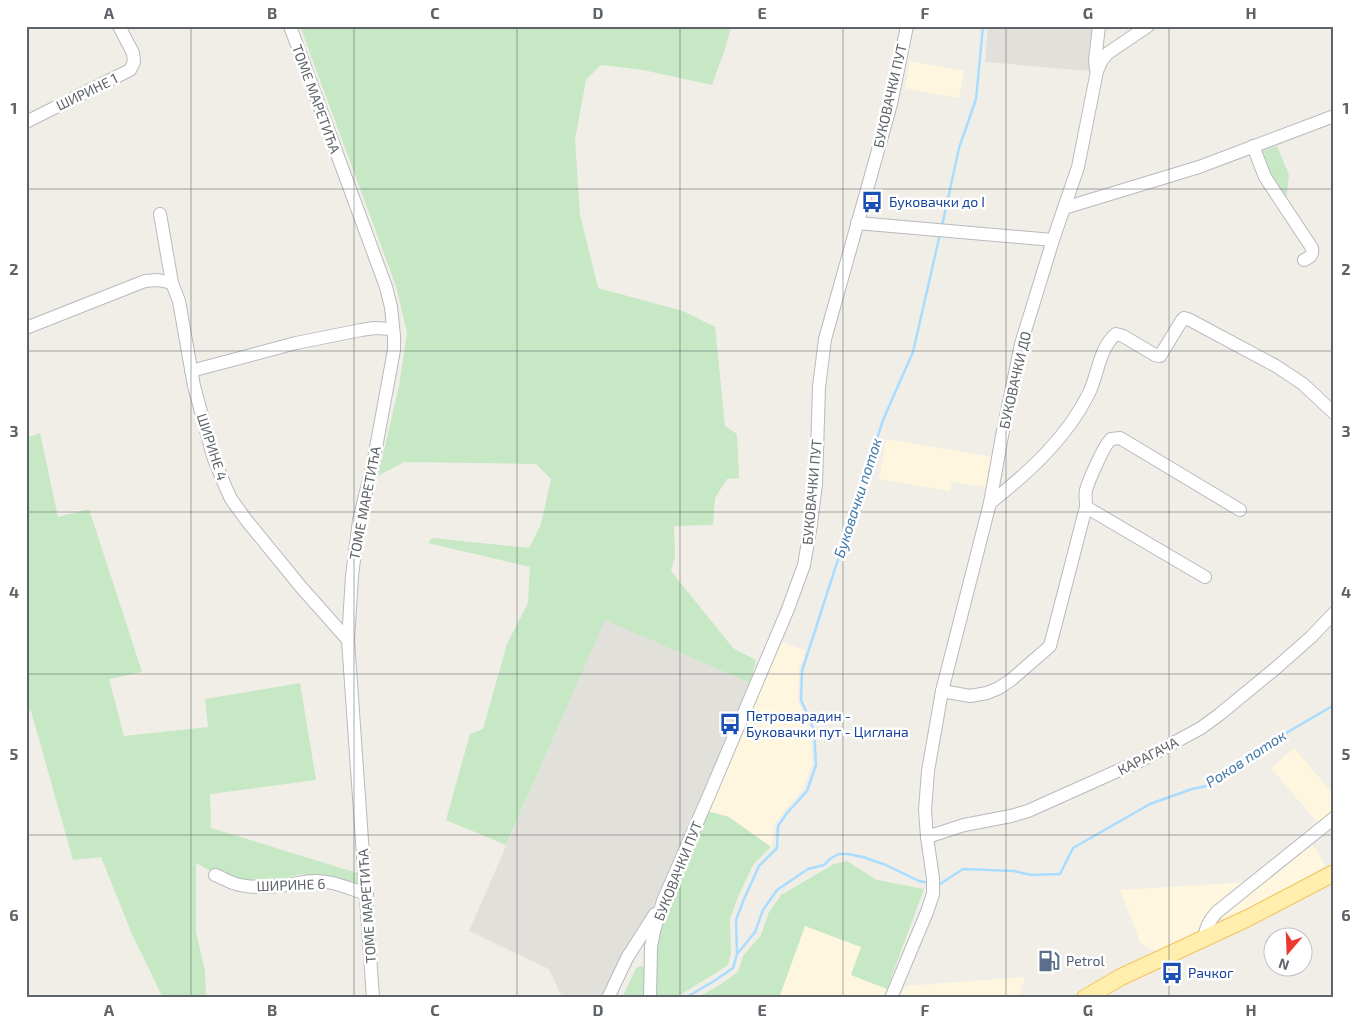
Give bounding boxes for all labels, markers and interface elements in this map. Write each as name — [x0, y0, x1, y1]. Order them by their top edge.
text: A — [104, 3, 115, 22]
text: B — [267, 3, 277, 22]
text: C — [430, 3, 440, 22]
text: D — [593, 3, 604, 22]
text: E — [757, 3, 767, 22]
text: F — [921, 3, 930, 22]
text: G — [1083, 3, 1093, 22]
text: H — [1245, 3, 1257, 22]
street label: ТОМЕ МАРЕТИЋА — [289, 42, 344, 156]
street label: БУКОВАЧКИ ПУТ — [869, 42, 910, 150]
street label: ШИРИНЕ 1 — [53, 69, 120, 114]
text: 1 — [11, 98, 17, 117]
text: 1 — [1343, 98, 1349, 117]
bus stop icon: Буковачки до I — [859, 189, 885, 215]
place label: Буковачки до I — [889, 193, 985, 210]
text: 2 — [9, 259, 19, 278]
text: 2 — [1341, 259, 1351, 278]
street label: БУКОВАЧКИ ДО — [995, 329, 1034, 430]
street label: ШИРИНЕ 4 — [194, 411, 231, 483]
text: 3 — [9, 421, 19, 440]
text: 3 — [1341, 421, 1351, 440]
water label: Буковачки поток — [829, 435, 885, 560]
street label: БУКОВАЧКИ ПУТ — [798, 438, 825, 546]
street label: ТОМЕ МАРЕТИЋА — [345, 445, 384, 561]
text: 4 — [9, 582, 19, 601]
text: 4 — [1341, 582, 1351, 601]
place label: Петроварадин - Буковачки пут - Циглана — [746, 707, 909, 740]
bus stop icon: Петроварадин - Буковачки пут - Циглана — [717, 711, 743, 737]
water label: Роков поток — [1202, 726, 1289, 791]
street label: КАРАГАЧА — [1115, 733, 1181, 778]
text: 5 — [10, 744, 19, 763]
text: 5 — [1342, 744, 1351, 763]
street label: БУКОВАЧКИ ПУТ — [650, 818, 705, 923]
street label: ТОМЕ МАРЕТИЋА — [354, 848, 379, 964]
street label: ШИРИНЕ 6 — [256, 875, 326, 894]
text: 6 — [9, 905, 19, 924]
text: 6 — [1341, 905, 1351, 924]
north arrow — [1262, 926, 1312, 976]
fuel station icon: Petrol — [1036, 948, 1062, 974]
place label: Petrol — [1066, 952, 1105, 969]
text: N — [1276, 955, 1291, 974]
bus stop icon: Рачког — [1159, 960, 1185, 986]
place label: Рачког — [1188, 964, 1234, 981]
text: A — [104, 1000, 115, 1019]
text: B — [267, 1000, 277, 1019]
text: C — [430, 1000, 440, 1019]
text: D — [593, 1000, 604, 1019]
text: E — [757, 1000, 767, 1019]
text: F — [921, 1000, 930, 1019]
text: G — [1083, 1000, 1093, 1019]
text: H — [1245, 1000, 1257, 1019]

